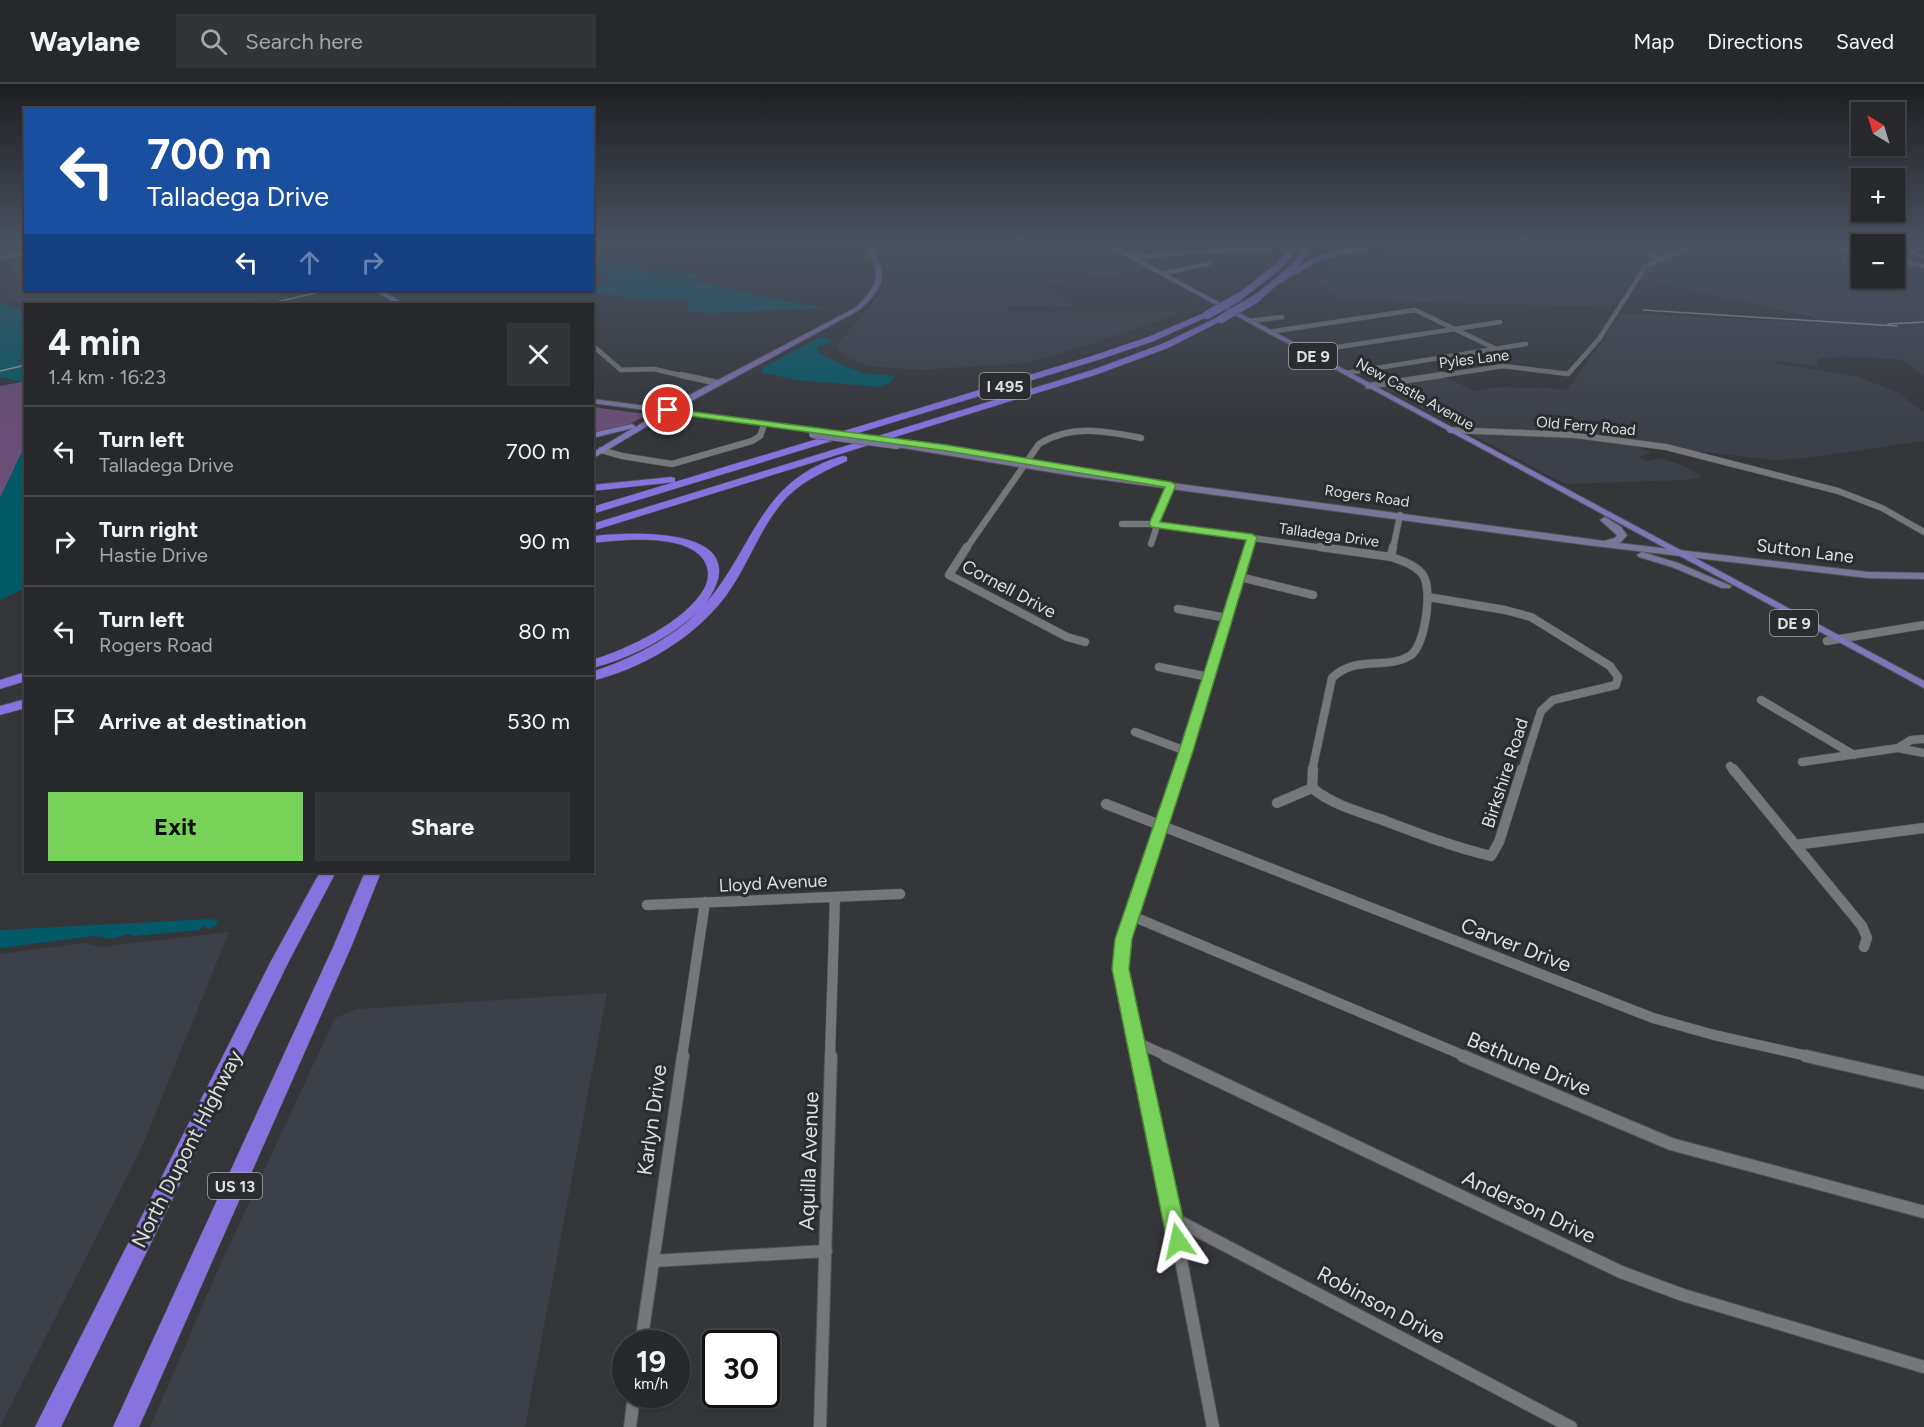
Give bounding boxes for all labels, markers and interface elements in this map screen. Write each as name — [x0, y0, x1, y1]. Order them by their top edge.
search box — [176, 14, 596, 68]
text: Waylane — [30, 24, 140, 58]
icon: search — [197, 25, 230, 58]
text: Search here — [245, 28, 363, 55]
text: Map — [1633, 29, 1674, 54]
text: Directions — [1707, 29, 1803, 54]
text: Saved — [1836, 29, 1894, 54]
north arrow — [1851, 102, 1905, 156]
map controls — [1851, 102, 1905, 288]
text: 700 m — [147, 129, 271, 180]
icon: left — [48, 132, 126, 210]
button: + — [1851, 168, 1905, 222]
text: Talladega Drive — [147, 180, 329, 213]
button: − — [1851, 234, 1905, 288]
icon: left — [230, 246, 263, 279]
icon: ahead — [293, 246, 326, 279]
icon: right — [356, 246, 389, 279]
text: 4 min — [48, 321, 141, 364]
button: close — [507, 323, 570, 386]
road number: DE 9 — [1289, 343, 1337, 369]
street label: Pyles Lane — [1438, 346, 1510, 372]
street label: New Castle Avenue — [1353, 354, 1477, 434]
text: 1.4 km · 16:23 — [48, 365, 166, 389]
road number: I 495 — [980, 373, 1030, 399]
pin — [642, 384, 693, 435]
icon: arrive — [651, 393, 684, 426]
street label: Old Ferry Road — [1535, 413, 1637, 439]
text: Turn left — [99, 426, 185, 453]
icon: left — [48, 435, 81, 468]
text: 700 m — [506, 438, 570, 465]
text: Talladega Drive — [99, 453, 234, 477]
street label: Rogers Road — [1323, 481, 1411, 511]
text: Turn right — [99, 516, 198, 543]
street label: Talladega Drive — [1278, 519, 1380, 551]
icon: right — [48, 525, 81, 558]
text: 90 m — [519, 528, 570, 555]
street label: Sutton Lane — [1755, 534, 1855, 568]
text: Hastie Drive — [99, 543, 208, 567]
street label: Cornell Drive — [958, 555, 1060, 623]
text: Turn left — [99, 606, 185, 633]
road number: DE 9 — [1770, 610, 1818, 636]
icon: left — [48, 615, 81, 648]
text: 80 m — [518, 618, 570, 645]
text: Rogers Road — [99, 633, 213, 657]
icon: arrive — [48, 705, 81, 738]
text: Arrive at destination — [99, 708, 307, 735]
text: 530 m — [507, 708, 570, 735]
street label: Birkshire Road — [1477, 715, 1533, 831]
button: Exit — [48, 792, 303, 861]
button: Share — [315, 792, 570, 861]
street label: Lloyd Avenue — [718, 869, 828, 897]
street label: Carver Drive — [1458, 912, 1575, 977]
street label: Bethune Drive — [1463, 1026, 1595, 1101]
street label: North Dupont Highway — [126, 1046, 247, 1252]
street label: Karlyn Drive — [631, 1063, 672, 1177]
street label: Aquilla Avenue — [794, 1091, 823, 1231]
street label: Anderson Drive — [1459, 1165, 1600, 1248]
road number: US 13 — [208, 1173, 262, 1199]
position arrow — [1146, 1209, 1210, 1273]
street label: Robinson Drive — [1313, 1260, 1450, 1349]
speed limit sign: 30 — [702, 1330, 780, 1408]
text: 19 — [636, 1343, 666, 1380]
text: km/h — [634, 1375, 668, 1393]

